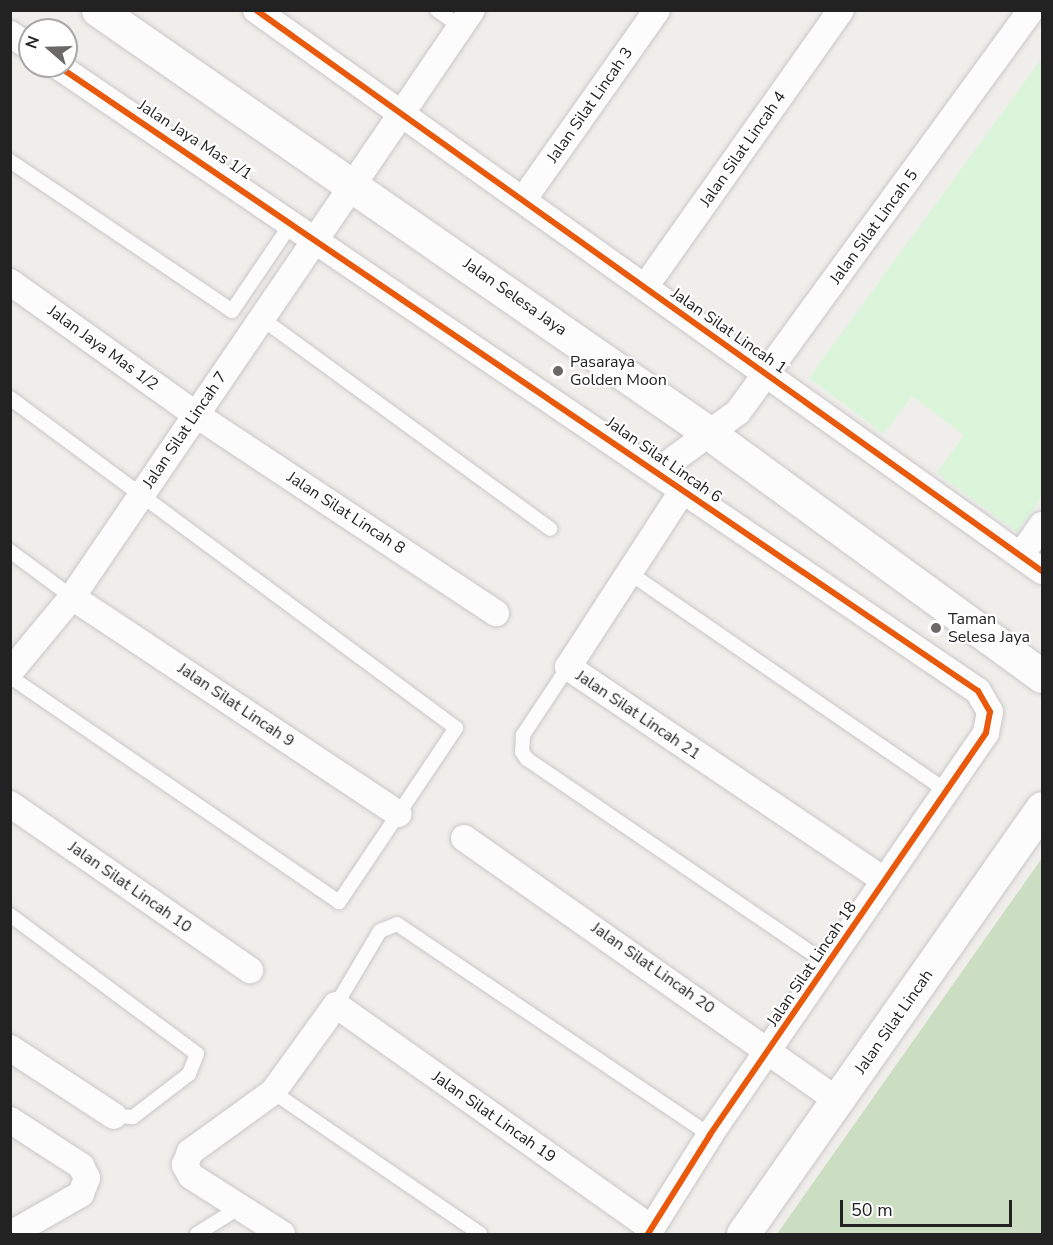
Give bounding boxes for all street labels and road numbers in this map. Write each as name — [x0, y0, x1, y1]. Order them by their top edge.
street label: Jalan Silat Lincah 3 — [543, 44, 637, 166]
street label: Jalan Silat Lincah 4 — [696, 88, 790, 210]
street label: Jalan Jaya Mas 1/1 — [134, 96, 256, 184]
street label: Jalan Silat Lincah 5 — [826, 166, 922, 288]
street label: Jalan Selesa Jaya — [460, 254, 570, 340]
street label: Jalan Silat Lincah 1 — [668, 284, 790, 378]
street label: Jalan Jaya Mas 1/2 — [44, 301, 162, 395]
street label: Jalan Silat Lincah 7 — [139, 368, 231, 492]
street label: Jalan Silat Lincah 6 — [603, 413, 725, 507]
street label: Jalan Silat Lincah 8 — [283, 468, 409, 558]
street label: Jalan Silat Lincah 9 — [174, 659, 298, 751]
street label: Jalan Silat Lincah 21 — [572, 666, 704, 764]
street label: Jalan Silat Lincah 10 — [65, 837, 195, 937]
street label: Jalan Silat Lincah 18 — [763, 898, 861, 1030]
street label: Jalan Silat Lincah 20 — [588, 918, 718, 1018]
street label: Jalan Silat Lincah — [851, 966, 937, 1078]
street label: Jalan Silat Lincah 19 — [429, 1067, 559, 1167]

